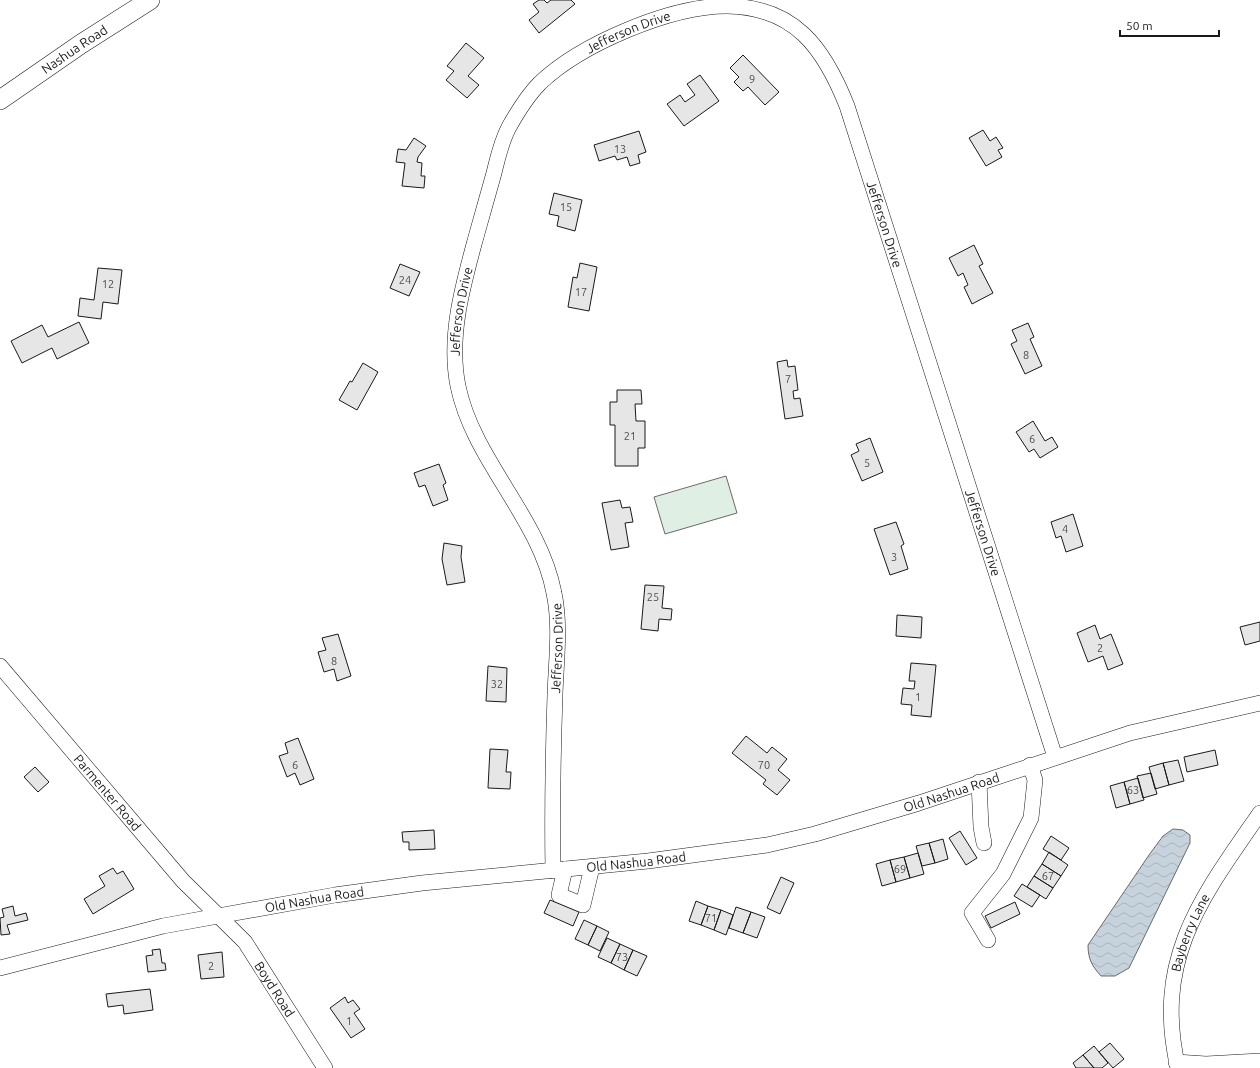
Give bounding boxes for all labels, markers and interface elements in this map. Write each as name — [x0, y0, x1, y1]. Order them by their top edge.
street label: Jefferson Drive — [583, 8, 672, 56]
scale bar — [1120, 12, 1219, 38]
text: 50 m — [1126, 19, 1153, 32]
street label: Nashua Road — [39, 22, 110, 76]
house number: 9 — [749, 73, 755, 85]
house number: 13 — [614, 143, 626, 155]
street label: Jefferson Drive — [864, 179, 905, 269]
house number: 15 — [560, 201, 572, 213]
street label: Jefferson Drive — [448, 265, 475, 356]
house number: 24 — [399, 274, 411, 286]
house number: 12 — [102, 278, 114, 290]
house number: 17 — [575, 286, 587, 298]
house number: 8 — [1023, 349, 1029, 361]
house number: 7 — [785, 373, 791, 385]
house number: 21 — [624, 430, 636, 442]
house number: 6 — [1029, 433, 1035, 445]
house number: 5 — [864, 457, 870, 469]
street label: Jefferson Drive — [963, 488, 1004, 578]
house number: 4 — [1062, 523, 1068, 535]
house number: 3 — [891, 551, 897, 563]
house number: 25 — [647, 591, 659, 603]
street label: Jefferson Drive — [548, 602, 565, 693]
house number: 2 — [1097, 642, 1103, 654]
house number: 8 — [331, 655, 337, 667]
house number: 32 — [491, 678, 503, 690]
house number: 1 — [915, 691, 921, 703]
street label: Parmenter Road — [71, 752, 144, 833]
house number: 6 — [292, 759, 298, 771]
house number: 70 — [758, 759, 770, 771]
street label: Old Nashua Road — [902, 770, 1001, 814]
house number: 63 — [1127, 784, 1139, 796]
street label: Old Nashua Road — [585, 849, 687, 874]
house number: 69 — [894, 863, 906, 875]
house number: 67 — [1042, 870, 1054, 882]
street label: Old Nashua Road — [264, 884, 365, 915]
street label: Bayberry Lane — [1168, 891, 1212, 973]
house number: 71 — [705, 912, 717, 924]
house number: 73 — [616, 951, 628, 963]
street label: Boyd Road — [252, 959, 298, 1019]
house number: 2 — [208, 960, 214, 972]
house number: 1 — [346, 1015, 352, 1027]

